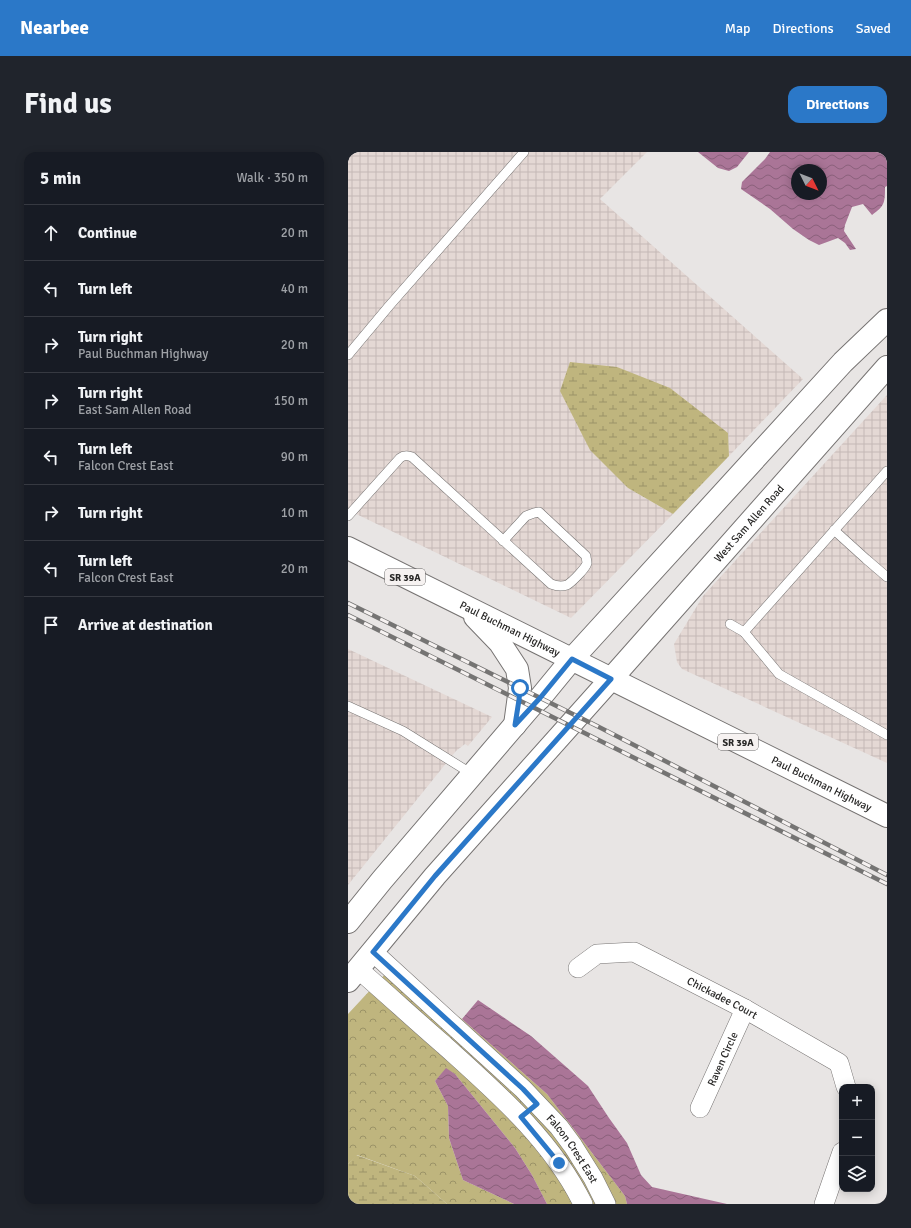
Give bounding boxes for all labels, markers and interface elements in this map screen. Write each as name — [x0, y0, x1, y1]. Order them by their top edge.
text: Nearbee — [20, 16, 89, 40]
text: Map — [725, 20, 751, 37]
text: Directions — [773, 20, 834, 37]
text: Saved — [856, 20, 891, 37]
button: Directions — [788, 86, 887, 123]
text: Find us — [24, 87, 112, 121]
north arrow — [791, 164, 827, 200]
text: 5 min — [40, 168, 81, 189]
text: Walk · 350 m — [237, 170, 308, 186]
icon: ahead — [40, 222, 62, 244]
text: Continue — [78, 224, 137, 242]
text: 20 m — [281, 225, 308, 241]
icon: left — [40, 278, 62, 300]
text: Turn left — [78, 280, 132, 298]
text: 40 m — [281, 281, 308, 297]
text: Turn right — [78, 328, 143, 346]
icon: right — [40, 334, 62, 356]
text: 20 m — [281, 337, 308, 353]
text: Paul Buchman Highway — [78, 346, 208, 362]
text: Turn right — [78, 384, 143, 402]
icon: right — [40, 390, 62, 412]
text: 150 m — [274, 393, 308, 409]
text: East Sam Allen Road — [78, 402, 191, 418]
text: Turn left — [78, 440, 132, 458]
icon: left — [40, 446, 62, 468]
text: 90 m — [281, 449, 308, 465]
text: Falcon Crest East — [78, 458, 174, 474]
street label: West Sam Allen Road — [712, 482, 787, 565]
icon: right — [40, 502, 62, 524]
text: Turn right — [78, 504, 143, 522]
text: 10 m — [281, 505, 308, 521]
text: Turn left — [78, 552, 132, 570]
icon: left — [40, 558, 62, 580]
text: 20 m — [281, 561, 308, 577]
road number: SR 39A — [385, 569, 425, 585]
text: Falcon Crest East — [78, 570, 174, 586]
street label: Paul Buchman Highway — [458, 599, 563, 660]
icon: arrive — [40, 614, 62, 636]
text: Arrive at destination — [78, 616, 213, 634]
route start — [511, 679, 529, 697]
road number: SR 39A — [718, 734, 758, 750]
street label: Paul Buchman Highway — [769, 754, 875, 815]
street label: Chickadee Court — [685, 974, 760, 1022]
street label: Raven Circle — [705, 1030, 741, 1088]
map controls — [839, 1084, 875, 1192]
button: + — [839, 1084, 875, 1120]
street label: Falcon Crest East — [544, 1112, 601, 1185]
button: − — [839, 1120, 875, 1156]
route end — [550, 1154, 568, 1172]
button: layers — [839, 1156, 875, 1192]

